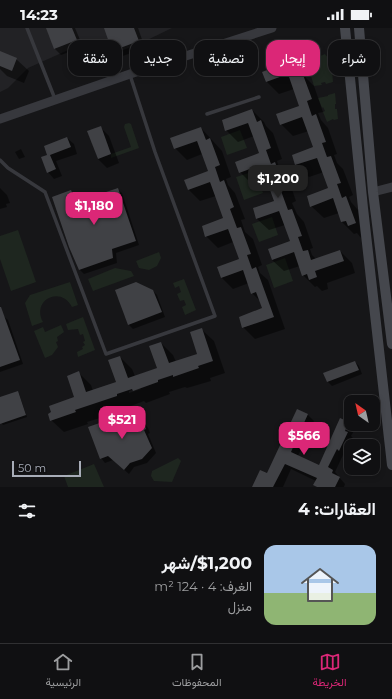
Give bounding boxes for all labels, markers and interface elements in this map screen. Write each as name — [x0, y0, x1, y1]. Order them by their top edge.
text: 14:23 — [20, 5, 58, 24]
chip: شقة — [68, 40, 122, 76]
chip: جديد — [130, 40, 186, 76]
chip: تصفية — [194, 40, 258, 76]
chip: إيجار — [266, 40, 320, 76]
chip: شراء — [328, 40, 380, 76]
pin: $1,200 — [245, 165, 311, 199]
text: $1,200 — [257, 170, 299, 186]
pin: $1,180 — [61, 192, 127, 226]
text: $1,180 — [75, 197, 113, 213]
north arrow — [344, 395, 380, 431]
map controls — [344, 395, 380, 475]
pin: $521 — [98, 406, 146, 440]
text: $521 — [108, 411, 136, 427]
pin: $566 — [280, 422, 328, 456]
text: $566 — [288, 427, 320, 443]
button: layers — [344, 439, 380, 475]
scale bar — [12, 459, 81, 478]
text: 50 m — [18, 461, 46, 475]
text: العقارات: 4 — [298, 499, 376, 519]
icon: filters — [16, 500, 38, 522]
text: $1,200/شهر — [161, 553, 252, 573]
icon: home — [296, 561, 344, 609]
text: الغرف: 4 · 124 m² — [154, 578, 252, 594]
text: منزل — [228, 598, 252, 614]
tab: الرئيسية — [46, 651, 81, 692]
tab: المحفوظات — [172, 651, 222, 692]
tab: الخريطة — [313, 651, 347, 692]

